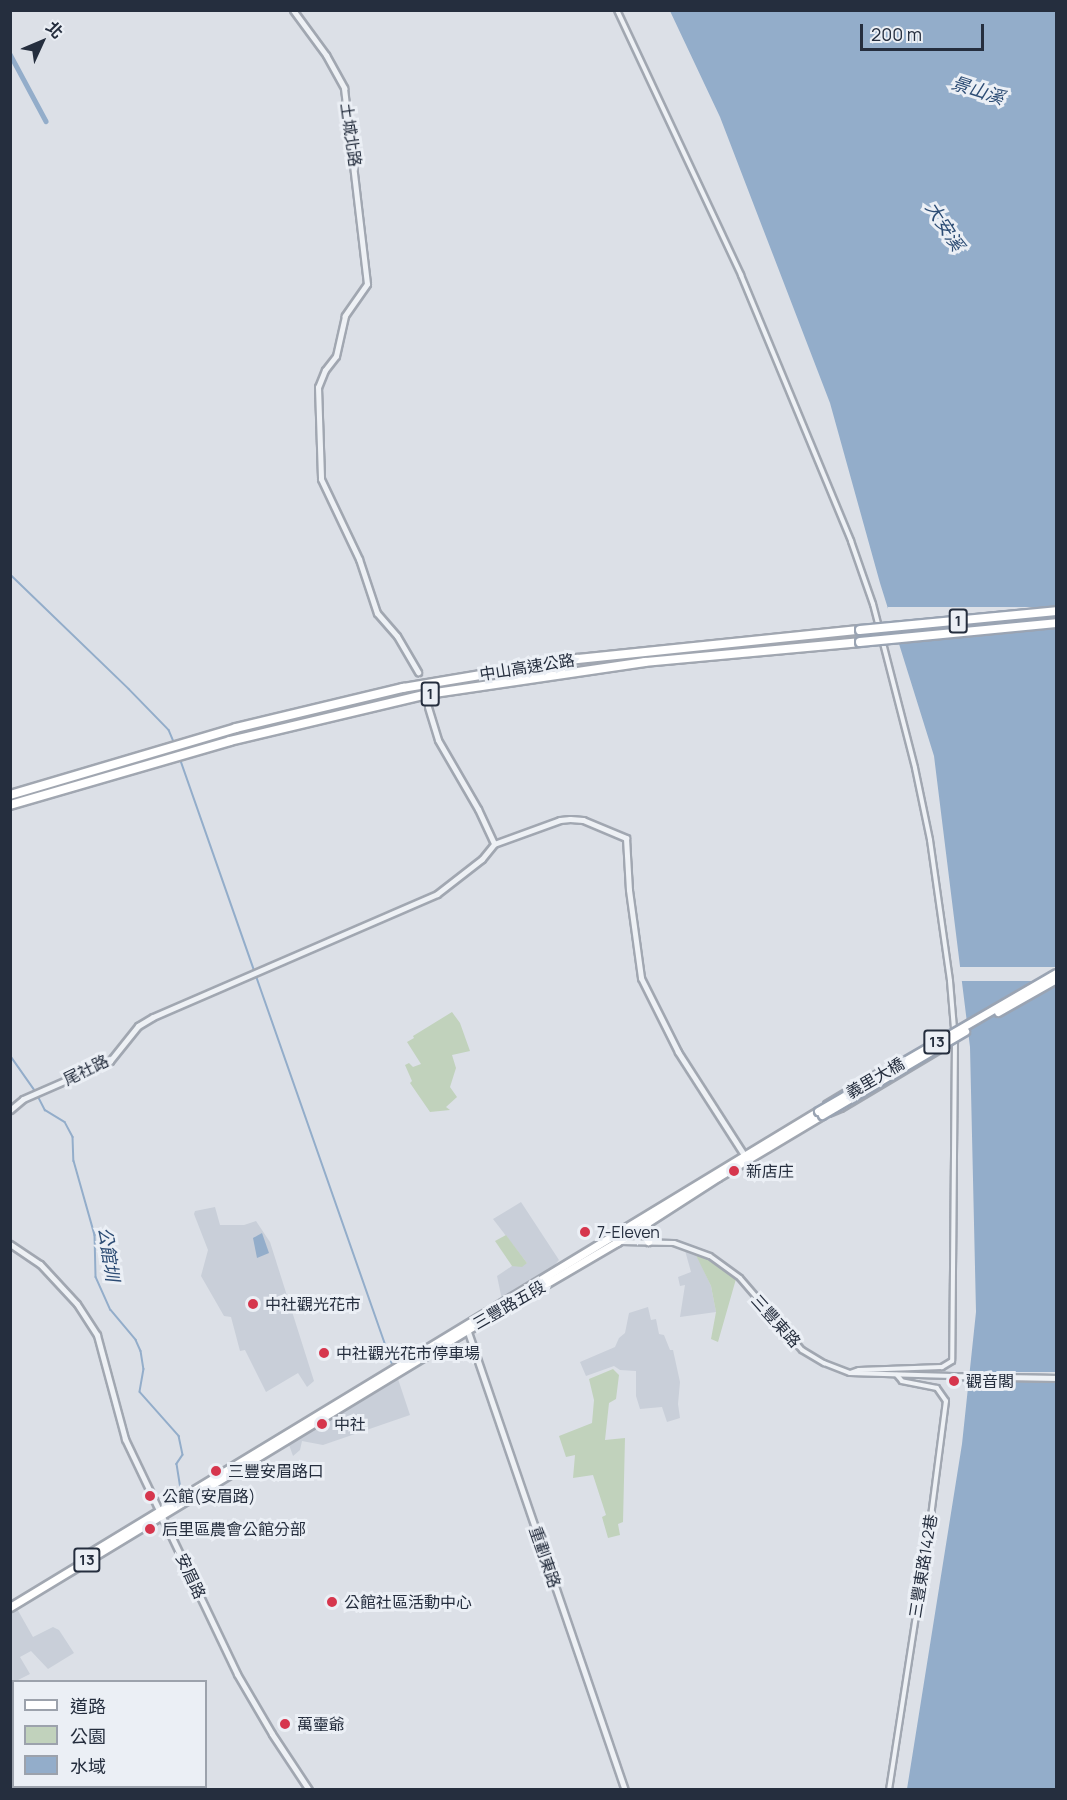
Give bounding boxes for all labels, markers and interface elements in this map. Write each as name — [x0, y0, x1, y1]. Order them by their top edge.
north arrow — [12, 12, 72, 72]
scale bar — [863, 12, 988, 50]
text: 北 — [41, 16, 68, 43]
text: 200 m — [871, 22, 922, 46]
water label: 景山溪 — [949, 71, 1007, 109]
street label: 土城北路 — [337, 102, 365, 168]
water label: 大安溪 — [921, 197, 969, 255]
road number: 1 — [948, 609, 968, 633]
street label: 中山高速公路 — [478, 650, 576, 684]
road number: 1 — [420, 682, 440, 706]
road number: 13 — [922, 1030, 952, 1054]
street label: 尾社路 — [60, 1051, 112, 1089]
street label: 義里大橋 — [842, 1054, 908, 1102]
place label: 新店庄 — [746, 1161, 794, 1181]
marker: 新店庄 — [727, 1164, 741, 1178]
place label: 7-Eleven — [597, 1222, 660, 1242]
marker: 7-Eleven — [578, 1225, 592, 1239]
water label: 公館圳 — [94, 1226, 124, 1282]
street label: 三豐路五段 — [470, 1277, 548, 1333]
street label: 三豐東路 — [747, 1291, 805, 1351]
place label: 中社觀光花市 — [265, 1294, 361, 1314]
marker: 中社觀光花市 — [246, 1297, 260, 1311]
place label: 中社觀光花市停車場 — [336, 1343, 480, 1363]
marker: 中社觀光花市停車場 — [317, 1346, 331, 1360]
place label: 觀音閣 — [966, 1371, 1014, 1391]
marker: 觀音閣 — [947, 1374, 961, 1388]
place label: 中社 — [334, 1414, 366, 1434]
marker: 中社 — [315, 1417, 329, 1431]
place label: 三豐安眉路口 — [228, 1461, 324, 1481]
marker: 三豐安眉路口 — [209, 1464, 223, 1478]
place label: 公館(安眉路) — [162, 1486, 256, 1506]
marker: 公館(安眉路) — [143, 1489, 157, 1503]
street label: 三豐東路142巷 — [905, 1513, 941, 1619]
place label: 后里區農會公館分部 — [162, 1519, 306, 1539]
marker: 后里區農會公館分部 — [143, 1522, 157, 1536]
street label: 重劃東路 — [526, 1524, 564, 1590]
road number: 13 — [72, 1548, 102, 1572]
street label: 安眉路 — [172, 1550, 210, 1602]
place label: 公館社區活動中心 — [344, 1592, 472, 1612]
marker: 公館社區活動中心 — [325, 1595, 339, 1609]
legend — [12, 1680, 207, 1788]
text: 道路 — [70, 1694, 106, 1718]
place label: 萬𤫊爺 — [297, 1714, 345, 1734]
marker: 萬𤫊爺 — [278, 1717, 292, 1731]
text: 公園 — [70, 1724, 106, 1748]
text: 水域 — [70, 1754, 106, 1778]

